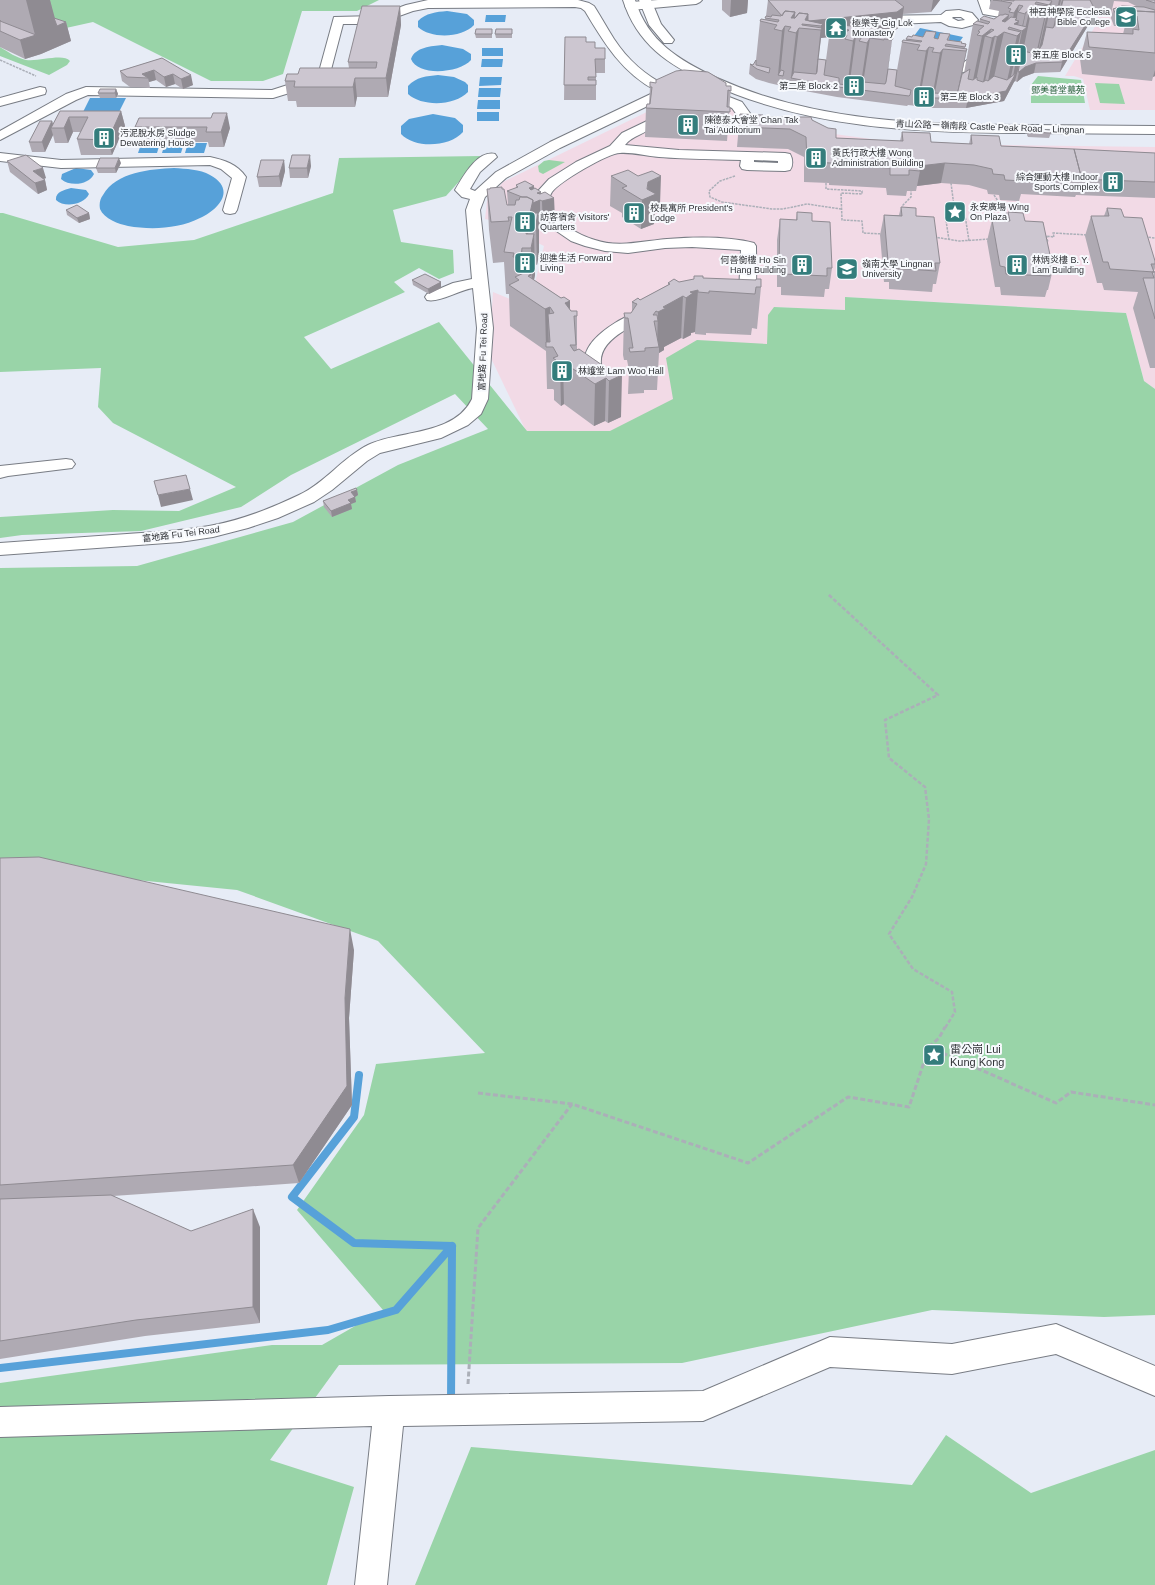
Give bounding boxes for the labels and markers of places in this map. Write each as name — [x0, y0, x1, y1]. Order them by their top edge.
school or university icon: 神召神學院 Ecclesia Bible College — [1113, 4, 1139, 30]
place label: 神召神學院 Ecclesia Bible College — [1029, 7, 1110, 27]
temple icon: 極樂寺 Gig Lok Monastery — [823, 15, 849, 41]
place label: 極樂寺 Gig Lok Monastery — [852, 18, 913, 38]
building icon: 第五座 Block 5 — [1003, 42, 1029, 68]
place label: 第五座 Block 5 — [1032, 50, 1091, 60]
building icon: 第二座 Block 2 — [841, 73, 867, 99]
place label: 第二座 Block 2 — [779, 81, 838, 91]
building icon: 第三座 Block 3 — [911, 84, 937, 110]
place label: 第三座 Block 3 — [940, 92, 999, 102]
building icon: 陳德泰大會堂 Chan Tak Tai Auditorium — [675, 112, 701, 138]
place label: 陳德泰大會堂 Chan Tak Tai Auditorium — [704, 114, 799, 135]
building icon: 污泥脫水房 Sludge Dewatering House — [91, 125, 117, 151]
place label: 污泥脫水房 Sludge Dewatering House — [120, 128, 196, 148]
building icon: 黃氏行政大樓 Wong Administration Building — [803, 145, 829, 171]
place label: 黃氏行政大樓 Wong Administration Building — [832, 148, 924, 168]
building icon: 綜合運動大樓 Indoor Sports Complex — [1100, 169, 1126, 195]
place label: 綜合運動大樓 Indoor Sports Complex — [1016, 172, 1098, 192]
place icon: 永安廣場 Wing On Plaza — [942, 199, 968, 225]
building icon: 校長寓所 President's Lodge — [621, 200, 647, 226]
place label: 校長寓所 President's Lodge — [650, 202, 733, 223]
place label: 永安廣場 Wing On Plaza — [970, 202, 1029, 222]
building icon: 訪客宿舍 Visitors' Quarters — [512, 209, 538, 235]
place label: 訪客宿舍 Visitors' Quarters — [540, 212, 610, 232]
building icon: 迎進生活 Forward Living — [512, 250, 538, 276]
building icon: 何善衡樓 Ho Sin Hang Building — [789, 252, 815, 278]
building icon: 林炳炎樓 B. Y. Lam Building — [1004, 252, 1030, 278]
place label: 迎進生活 Forward Living — [540, 253, 612, 273]
place label: 何善衡樓 Ho Sin Hang Building — [720, 255, 786, 275]
place label: 林炳炎樓 B. Y. Lam Building — [1032, 255, 1089, 275]
school or university icon: 嶺南大學 Lingnan University — [834, 256, 860, 282]
place label: 嶺南大學 Lingnan University — [862, 259, 933, 279]
building icon: 林護堂 Lam Woo Hall — [549, 358, 575, 384]
place label: 林護堂 Lam Woo Hall — [578, 365, 664, 376]
place icon: 雷公崗 Lui Kung Kong — [921, 1042, 947, 1068]
place label: 雷公崗 Lui Kung Kong — [950, 1043, 1004, 1068]

